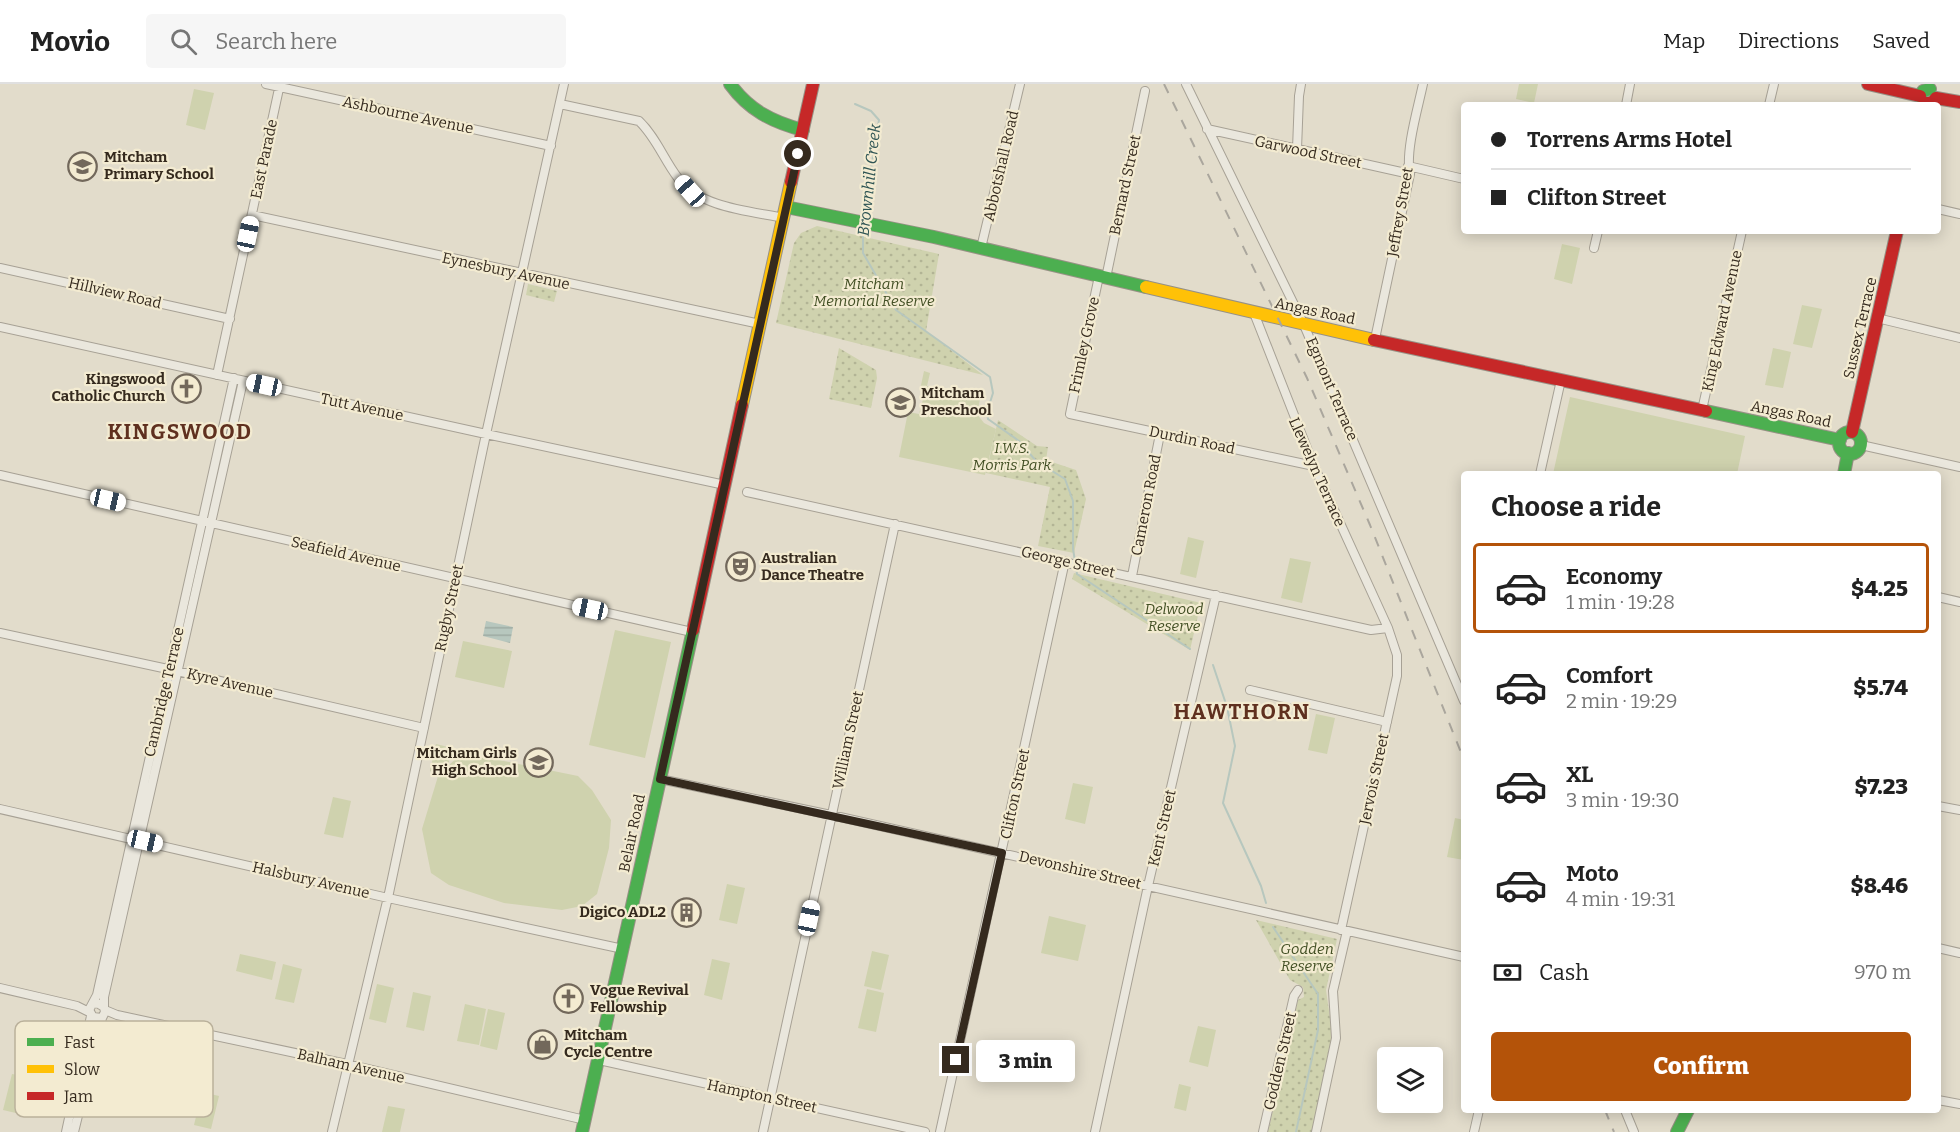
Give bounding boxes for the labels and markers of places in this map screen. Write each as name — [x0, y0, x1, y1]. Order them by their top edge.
place label: Mitcham Primary School — [104, 148, 214, 183]
school or university icon: Mitcham Primary School — [67, 150, 99, 182]
place label: Kingswood Catholic Church — [51, 370, 165, 405]
church icon: Kingswood Catholic Church — [170, 372, 202, 404]
place label: Mitcham Preschool — [921, 384, 992, 419]
school or university icon: Mitcham Preschool — [884, 386, 916, 418]
place label: Australian Dance Theatre — [761, 549, 864, 584]
theatre icon: Australian Dance Theatre — [724, 551, 756, 583]
place label: Mitcham Girls High School — [417, 744, 517, 779]
school or university icon: Mitcham Girls High School — [522, 746, 554, 778]
building icon: DigiCo ADL2 — [671, 896, 703, 928]
place label: DigiCo ADL2 — [579, 903, 666, 921]
place label: Vogue Revival Fellowship — [590, 981, 689, 1016]
church icon: Vogue Revival Fellowship — [553, 983, 585, 1015]
place label: Mitcham Cycle Centre — [564, 1026, 653, 1061]
shop icon: Mitcham Cycle Centre — [527, 1028, 559, 1060]

